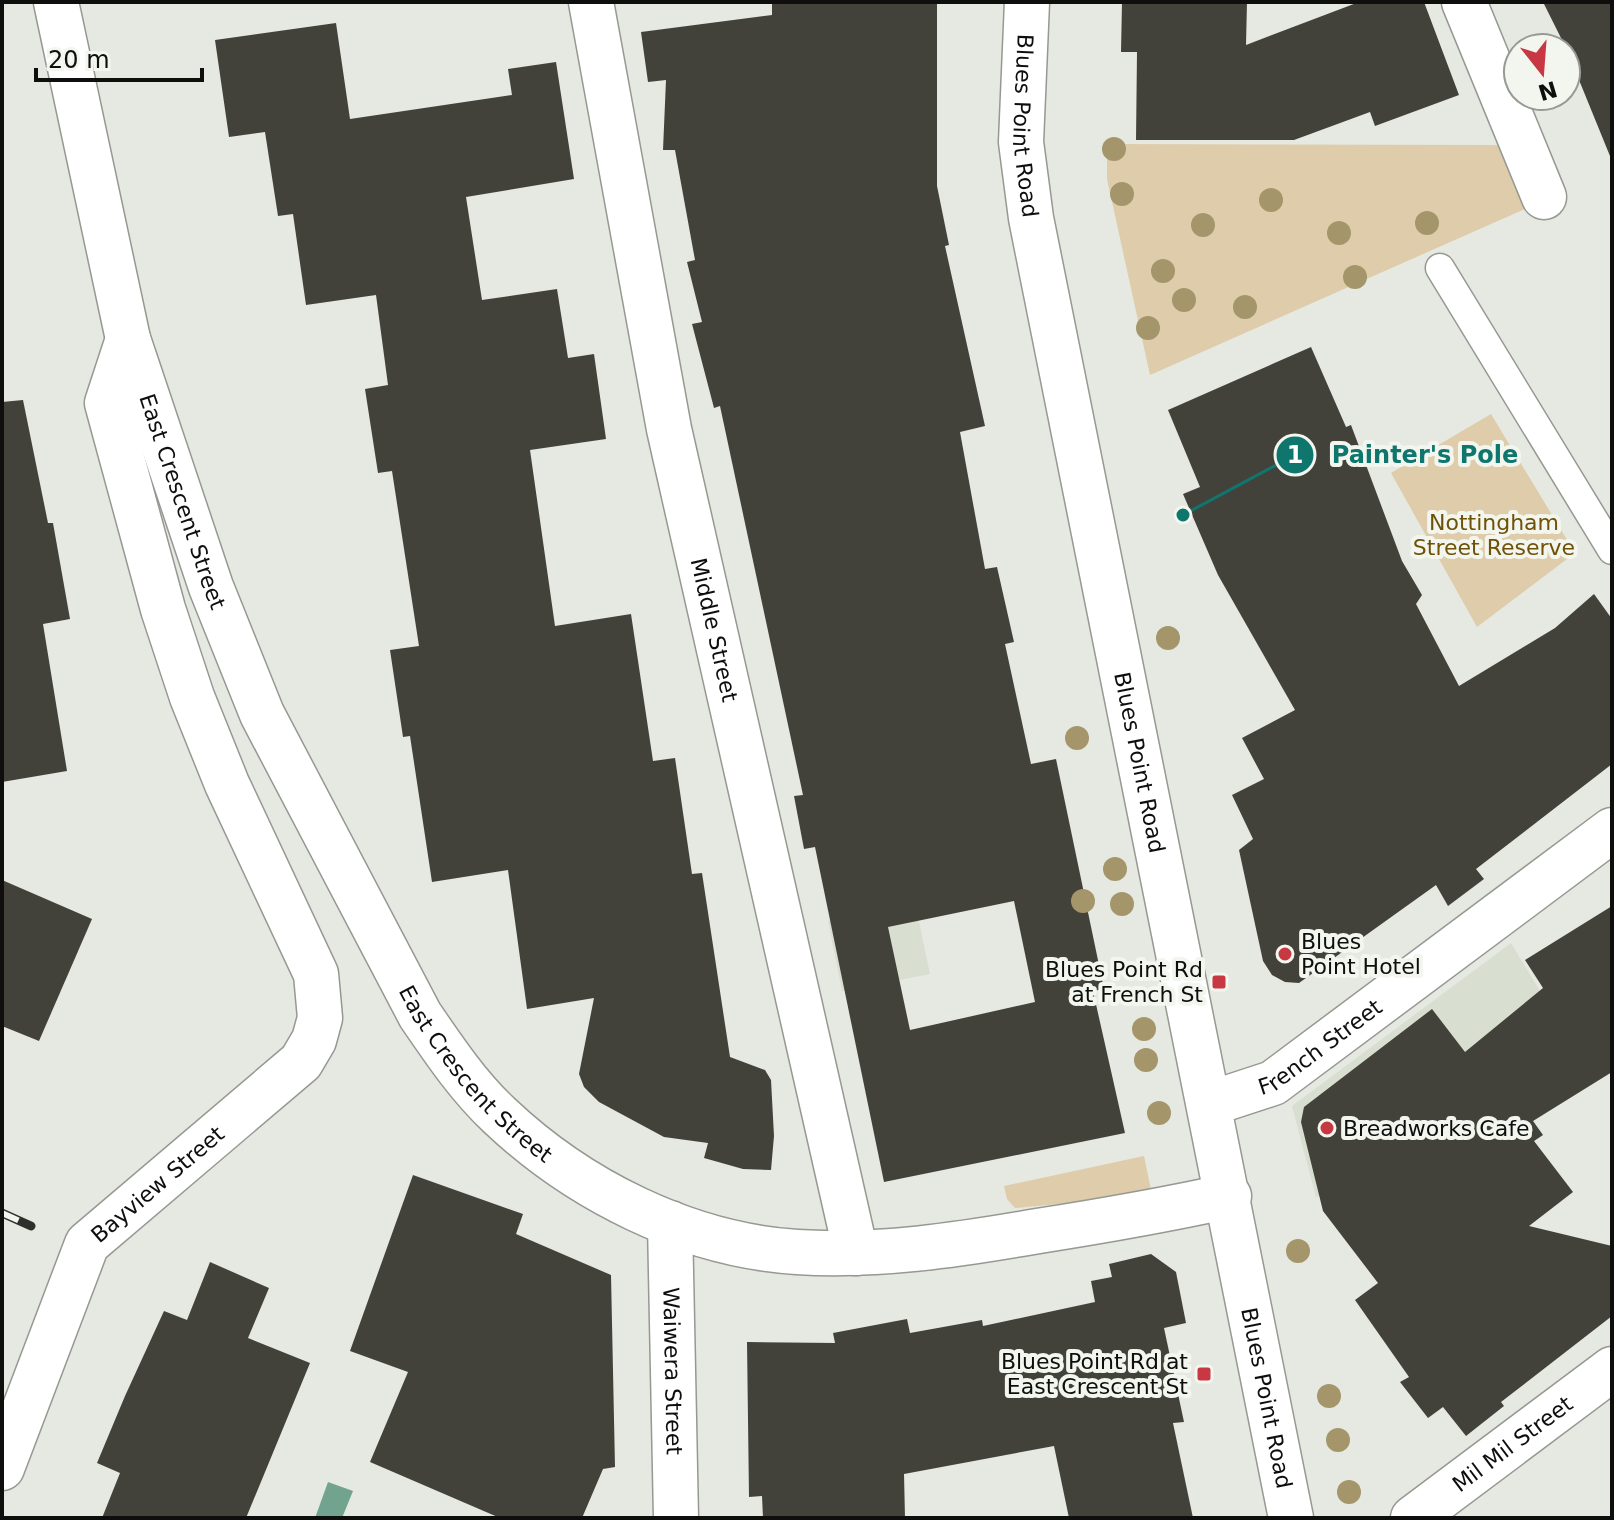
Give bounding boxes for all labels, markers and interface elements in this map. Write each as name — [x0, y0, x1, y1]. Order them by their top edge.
scale bar — [36, 32, 202, 82]
north arrow — [1502, 32, 1582, 112]
street label: Blues Point Road — [1008, 33, 1043, 219]
text: 20 m — [48, 46, 110, 74]
text: N — [1535, 76, 1560, 105]
street label: East Crescent Street — [134, 391, 231, 613]
callout: Painter's Pole — [1275, 431, 1534, 479]
text: 1 — [1287, 441, 1303, 469]
text: Painter's Pole — [1332, 441, 1518, 469]
park label: Nottingham Street Reserve — [1413, 510, 1575, 560]
street label: Middle Street — [686, 556, 743, 705]
street label: Blues Point Road — [1109, 670, 1170, 855]
place label: Blues Point Hotel — [1301, 929, 1421, 979]
marker: Blues Point Hotel — [1276, 945, 1294, 963]
place label: Blues Point Rd at French St — [1045, 957, 1203, 1007]
marker: Blues Point Rd at French St — [1210, 973, 1228, 991]
street label: East Crescent Street — [394, 981, 557, 1168]
street label: French Street — [1255, 994, 1387, 1100]
place label: Breadworks Cafe — [1343, 1116, 1529, 1141]
marker: Breadworks Cafe — [1318, 1119, 1336, 1137]
street label: Bayview Street — [86, 1121, 229, 1248]
street label: Waiwera Street — [658, 1287, 687, 1456]
street label: Blues Point Road — [1236, 1305, 1297, 1491]
place label: Blues Point Rd at East Crescent St — [1001, 1349, 1188, 1399]
marker: Blues Point Rd at East Crescent St — [1195, 1365, 1213, 1383]
street label: Mil Mil Street — [1448, 1391, 1578, 1497]

